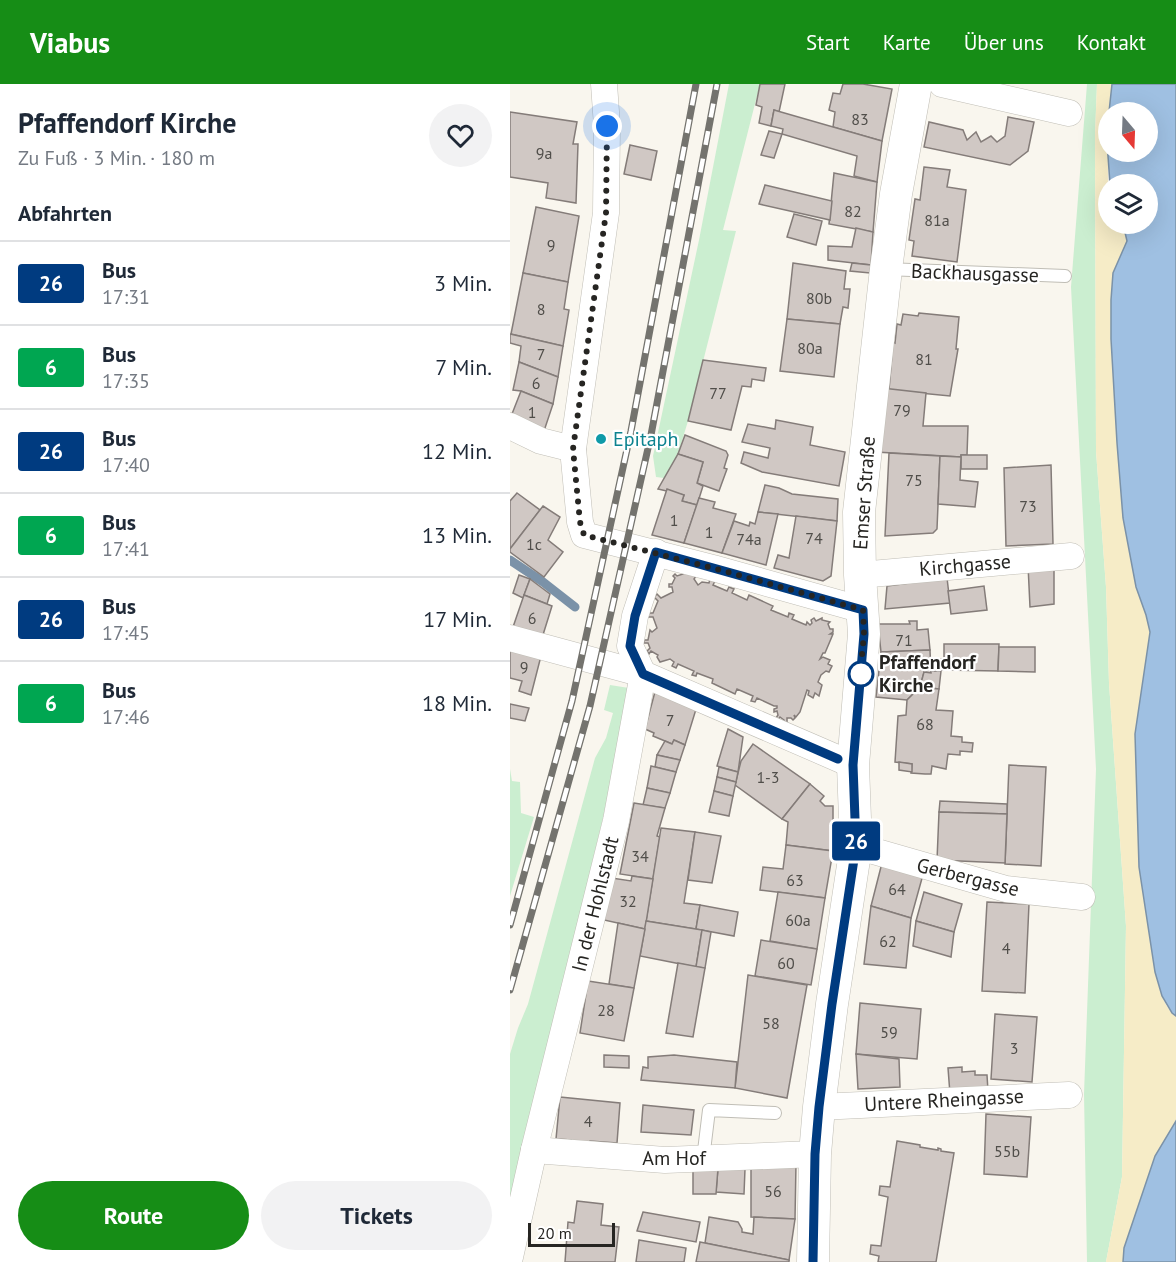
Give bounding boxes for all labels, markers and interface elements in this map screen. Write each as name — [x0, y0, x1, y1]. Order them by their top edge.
text: Viabus — [30, 24, 110, 61]
text: Start — [806, 29, 850, 56]
text: Karte — [883, 29, 931, 56]
text: Über uns — [964, 29, 1044, 56]
text: Kontakt — [1077, 29, 1146, 56]
north arrow — [1098, 102, 1158, 162]
map controls — [1098, 102, 1158, 234]
text: Pfaffendorf Kirche — [18, 104, 237, 141]
button: heart — [429, 104, 492, 167]
house number: 83 — [851, 109, 869, 129]
your location — [592, 111, 622, 141]
house number: 9a — [536, 143, 552, 163]
text: Zu Fuß · 3 Min. · 180 m — [18, 145, 215, 171]
button: layers — [1098, 174, 1158, 234]
text: Abfahrten — [18, 199, 112, 227]
house number: 82 — [844, 201, 862, 221]
house number: 81a — [924, 210, 950, 230]
house number: 9 — [547, 235, 555, 255]
text: Bus — [102, 256, 136, 284]
street label: Backhausgasse — [911, 258, 1039, 288]
text: 3 Min. — [434, 269, 492, 297]
text: 26 — [39, 270, 63, 297]
text: 17:31 — [102, 284, 150, 310]
house number: 80b — [806, 288, 832, 308]
house number: 8 — [537, 299, 545, 319]
house number: 80a — [797, 338, 823, 358]
text: Bus — [102, 340, 136, 368]
house number: 7 — [537, 344, 545, 364]
house number: 81 — [915, 349, 933, 369]
text: 7 Min. — [435, 353, 492, 381]
text: 6 — [45, 354, 57, 381]
text: 17:35 — [102, 368, 150, 394]
house number: 6 — [532, 373, 540, 393]
house number: 77 — [709, 383, 727, 403]
house number: 79 — [893, 400, 911, 420]
house number: 1 — [528, 402, 536, 422]
text: Bus — [102, 424, 136, 452]
place label: Epitaph — [613, 426, 678, 452]
marker: Epitaph — [594, 432, 608, 446]
street label: Emser Straße — [847, 435, 881, 551]
text: 12 Min. — [422, 437, 492, 465]
text: 26 — [39, 438, 63, 465]
text: 17:40 — [102, 452, 150, 478]
house number: 75 — [905, 470, 923, 490]
house number: 73 — [1019, 496, 1037, 516]
text: Bus — [102, 508, 136, 536]
house number: 1 — [670, 510, 678, 530]
text: 13 Min. — [422, 521, 492, 549]
text: 6 — [45, 522, 57, 549]
house number: 1 — [705, 522, 713, 542]
house number: 74 — [805, 528, 823, 548]
house number: 74a — [736, 529, 762, 549]
house number: 1c — [526, 534, 542, 554]
text: 17:41 — [102, 536, 150, 562]
street label: Kirchgasse — [918, 548, 1012, 582]
text: Bus — [102, 592, 136, 620]
text: 17 Min. — [423, 605, 492, 633]
text: 26 — [39, 606, 63, 633]
house number: 6 — [528, 608, 536, 628]
text: 17:45 — [102, 620, 150, 646]
house number: 71 — [895, 630, 913, 650]
place label: Pfaffendorf Kirche — [879, 649, 977, 698]
house number: 9 — [520, 657, 528, 677]
marker: Pfaffendorf Kirche — [848, 661, 874, 687]
text: Bus — [102, 676, 136, 704]
text: 18 Min. — [422, 689, 492, 717]
text: 6 — [45, 690, 57, 717]
text: 17:46 — [102, 704, 150, 730]
house number: 7 — [666, 710, 674, 730]
house number: 68 — [916, 714, 934, 734]
house number: 1-3 — [756, 767, 780, 787]
line badge: 26 — [829, 822, 883, 861]
text: 26 — [844, 828, 868, 855]
street label: In der Hohlstadt — [566, 833, 624, 974]
house number: 34 — [631, 846, 649, 866]
street label: Gerbergasse — [914, 852, 1022, 902]
house number: 63 — [786, 870, 804, 890]
house number: 64 — [888, 879, 906, 899]
house number: 32 — [619, 891, 637, 911]
house number: 60a — [785, 910, 811, 930]
house number: 62 — [879, 931, 897, 951]
house number: 4 — [1002, 938, 1011, 958]
house number: 60 — [777, 953, 795, 973]
house number: 28 — [597, 1000, 615, 1020]
house number: 58 — [762, 1013, 780, 1033]
house number: 59 — [880, 1022, 898, 1042]
house number: 3 — [1010, 1038, 1018, 1058]
street label: Untere Rheingasse — [863, 1083, 1025, 1117]
house number: 4 — [584, 1111, 593, 1131]
house number: 55b — [994, 1141, 1020, 1161]
street label: Am Hof — [642, 1145, 707, 1171]
button: Route — [18, 1181, 249, 1250]
button: Tickets — [261, 1181, 492, 1250]
house number: 56 — [764, 1181, 782, 1201]
scale bar — [528, 1220, 615, 1248]
text: 20 m — [537, 1223, 572, 1243]

